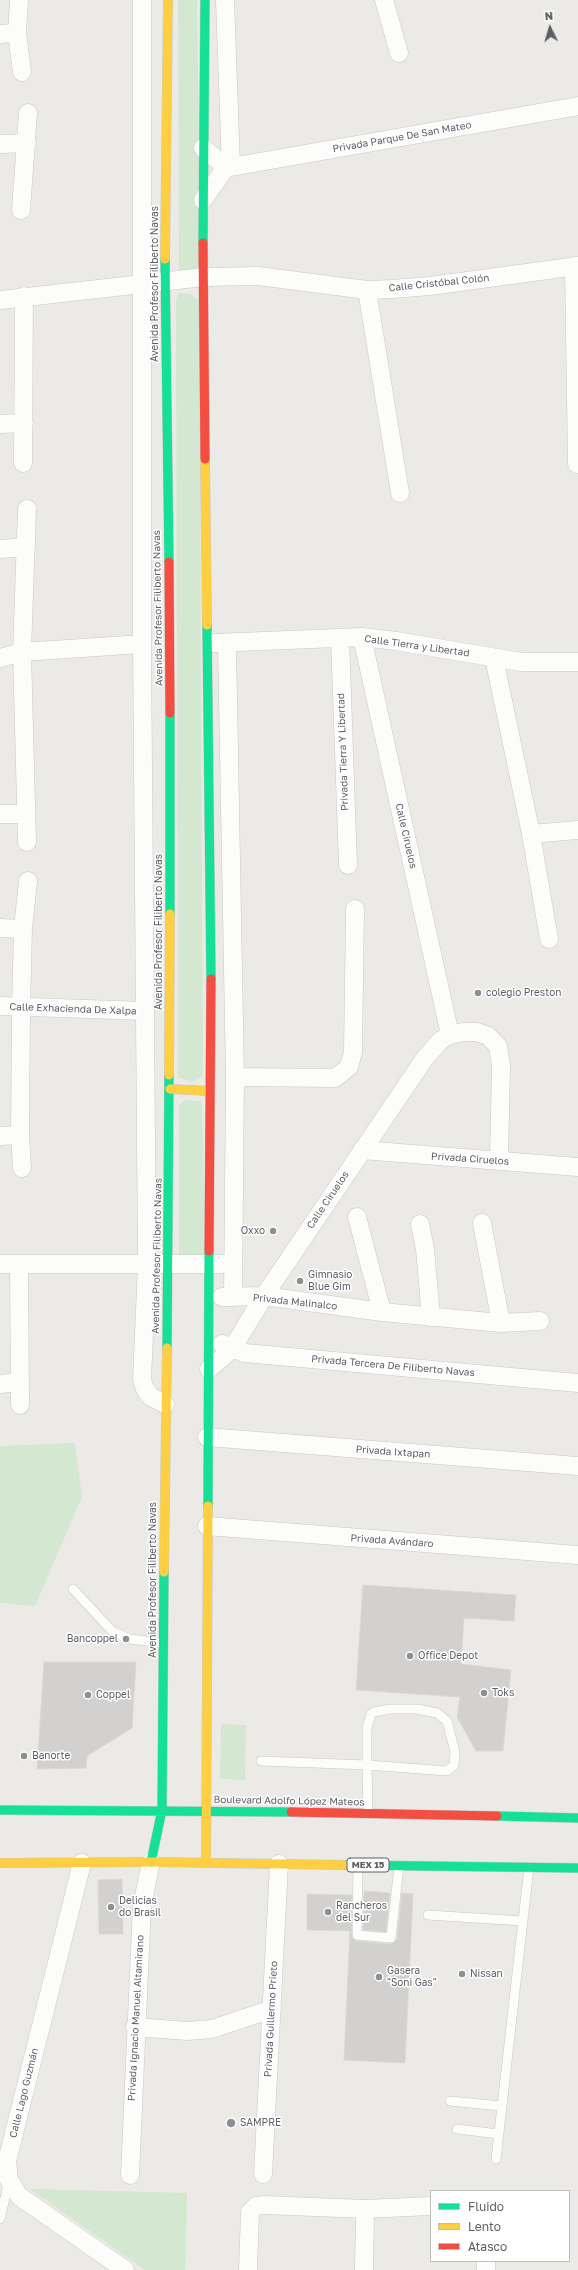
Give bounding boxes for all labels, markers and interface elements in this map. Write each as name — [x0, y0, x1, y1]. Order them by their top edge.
north arrow — [530, 8, 570, 48]
text: N — [544, 9, 554, 22]
street label: Privada Parque De San Mateo — [332, 119, 472, 155]
street label: Avenida Profesor Filiberto Navas — [149, 206, 161, 362]
street label: Calle Cristóbal Colón — [388, 272, 490, 294]
street label: Avenida Profesor Filiberto Navas — [151, 530, 165, 686]
street label: Calle Tierra y Libertad — [364, 633, 470, 659]
street label: Privada Tierra Y Libertad — [335, 693, 351, 811]
street label: Calle Ciruelos — [393, 802, 419, 870]
street label: Avenida Profesor Filiberto Navas — [153, 854, 165, 1010]
place label: colegio Preston — [486, 987, 561, 999]
marker: colegio Preston — [473, 988, 483, 998]
street label: Calle Exhacienda De Xalpa — [9, 1001, 137, 1017]
street label: Privada Ciruelos — [431, 1150, 509, 1168]
street label: Calle Ciruelos — [304, 1169, 352, 1231]
street label: Avenida Profesor Filiberto Navas — [150, 1178, 164, 1334]
place label: Oxxo — [241, 1225, 265, 1237]
marker: Oxxo — [268, 1226, 278, 1236]
place label: Gimnasio Blue Gim — [308, 1269, 352, 1292]
marker: Gimnasio Blue Gim — [295, 1276, 305, 1286]
street label: Privada Malinalco — [252, 1292, 338, 1312]
street label: Privada Tercera De Filiberto Navas — [311, 1353, 475, 1379]
street label: Privada Ixtapan — [355, 1443, 431, 1461]
street label: Avenida Profesor Filiberto Navas — [147, 1502, 159, 1658]
street label: Privada Avándaro — [350, 1532, 434, 1550]
place label: Bancoppel — [67, 1633, 118, 1645]
marker: Bancoppel — [121, 1634, 131, 1644]
place label: Office Depot — [418, 1650, 478, 1662]
marker: Office Depot — [405, 1651, 415, 1661]
place label: Toks — [492, 1687, 514, 1699]
marker: Toks — [479, 1688, 489, 1698]
place label: Coppel — [96, 1689, 130, 1701]
marker: Coppel — [83, 1690, 93, 1700]
place label: Banorte — [32, 1750, 70, 1762]
marker: Banorte — [19, 1751, 29, 1761]
street label: Boulevard Adolfo López Mateos — [213, 1794, 365, 1808]
road number: MEX 15 — [347, 1858, 389, 1872]
place label: Delicias do Brasil — [119, 1895, 161, 1918]
place label: Rancheros del Sur — [336, 1900, 387, 1924]
marker: Delicias do Brasil — [106, 1902, 116, 1912]
marker: Rancheros del Sur — [323, 1907, 333, 1917]
street label: Privada Ignacio Manuel Altamirano — [126, 1935, 146, 2101]
street label: Privada Guillermo Prieto — [262, 1961, 280, 2077]
place label: Gasera "Soni Gas" — [387, 1965, 437, 1988]
place label: Nissan — [470, 1968, 503, 1980]
marker: Nissan — [457, 1969, 467, 1979]
marker: Gasera "Soni Gas" — [374, 1972, 384, 1982]
street label: Calle Lago Guzmán — [7, 2047, 41, 2139]
marker: SAMPRE — [225, 2117, 237, 2129]
place label: SAMPRE — [240, 2117, 281, 2129]
legend — [430, 2190, 570, 2262]
text: Fluido — [468, 2199, 504, 2214]
text: Lento — [468, 2219, 501, 2234]
text: Atasco — [468, 2239, 507, 2254]

